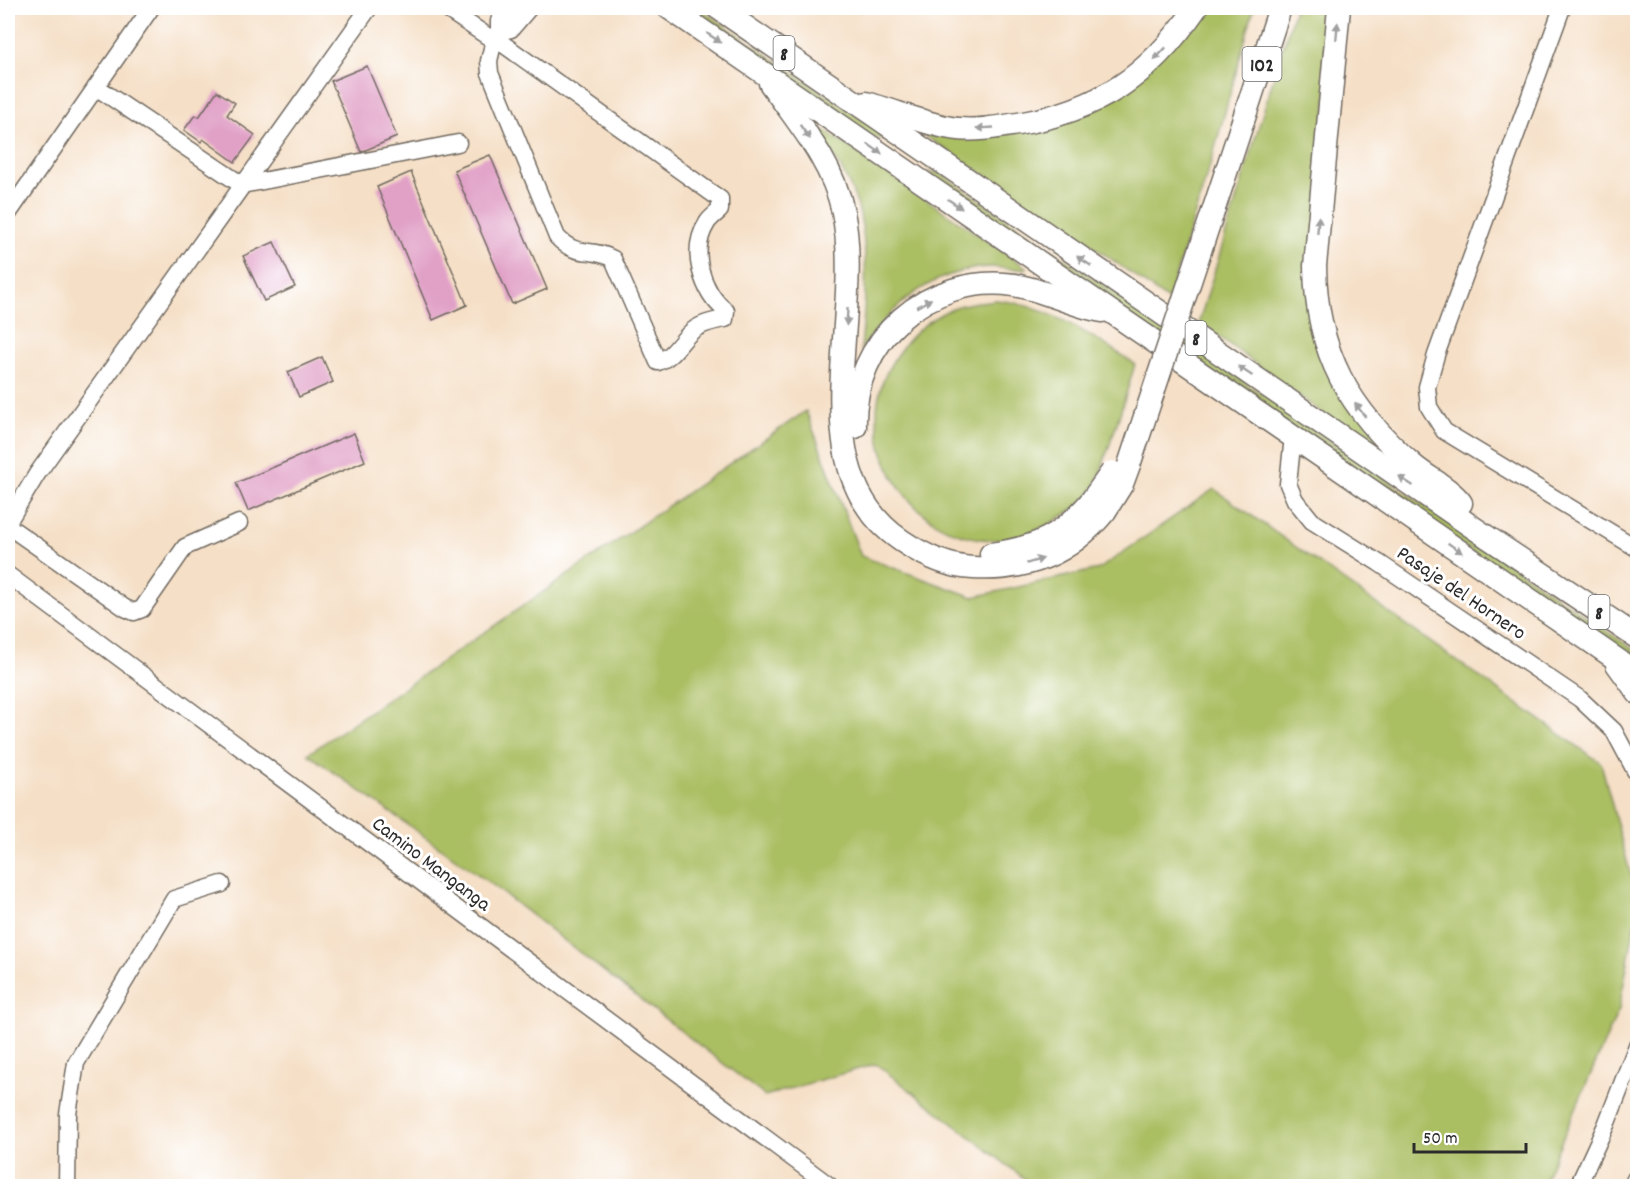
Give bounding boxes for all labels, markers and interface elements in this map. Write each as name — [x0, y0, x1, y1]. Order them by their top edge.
one-way arrow — [1332, 21, 1342, 40]
one-way arrow — [705, 32, 722, 43]
road number: 8 — [774, 36, 794, 70]
one-way arrow — [1154, 46, 1168, 60]
road number: 102 — [1242, 47, 1282, 81]
one-way arrow — [799, 124, 811, 140]
one-way arrow — [976, 124, 995, 133]
one-way arrow — [867, 143, 883, 154]
one-way arrow — [946, 198, 962, 210]
one-way arrow — [1313, 215, 1323, 234]
one-way arrow — [1076, 256, 1092, 267]
one-way arrow — [916, 297, 932, 308]
one-way arrow — [842, 308, 851, 327]
road number: 8 — [1186, 321, 1206, 355]
one-way arrow — [1237, 365, 1253, 377]
one-way arrow — [1354, 402, 1366, 418]
one-way arrow — [1398, 475, 1414, 487]
street label: Pasaje del Hornero — [1390, 540, 1531, 649]
one-way arrow — [1447, 542, 1463, 553]
one-way arrow — [1026, 556, 1044, 565]
road number: 8 — [1588, 595, 1610, 629]
street label: Camino Manganga — [364, 811, 497, 921]
scale bar — [1414, 1116, 1526, 1154]
text: 50 m — [1423, 1127, 1458, 1152]

